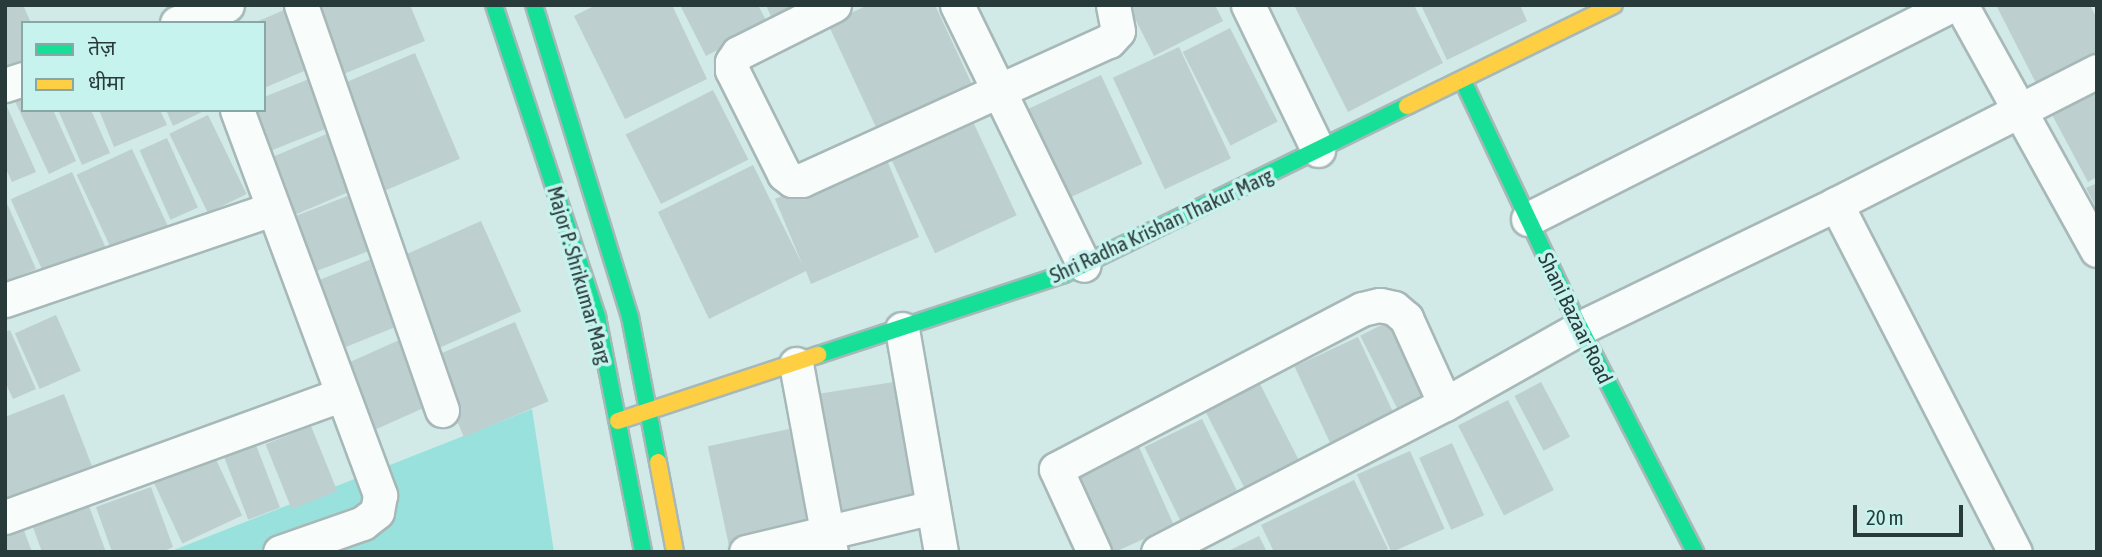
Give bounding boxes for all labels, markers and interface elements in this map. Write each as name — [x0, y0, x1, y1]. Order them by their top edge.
legend — [21, 21, 266, 112]
text: तेज़ — [88, 35, 116, 59]
text: धीमा — [88, 70, 124, 94]
street label: Shri Radha Krishan Thakur Marg — [1045, 162, 1277, 288]
street label: Major P. Shrikumar Marg — [543, 183, 617, 367]
street label: Shani Bazaar Road — [1533, 248, 1619, 388]
scale bar — [1857, 490, 1967, 534]
text: 20 m — [1866, 505, 1904, 529]

